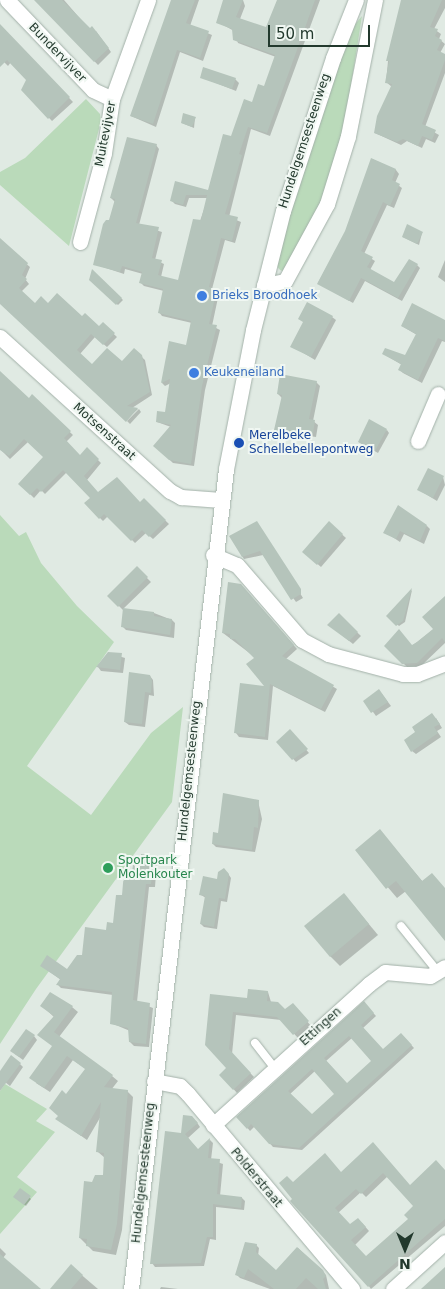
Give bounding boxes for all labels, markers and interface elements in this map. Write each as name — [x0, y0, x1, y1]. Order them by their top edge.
scale bar — [270, 15, 372, 47]
street label: Bundervijver — [25, 20, 89, 86]
text: 50 m — [276, 25, 314, 43]
street label: Hundelgemsesteenweg — [276, 72, 334, 210]
street label: Muitevijver — [93, 100, 119, 168]
place label: Brieks Broodhoek — [212, 289, 317, 303]
marker: Brieks Broodhoek — [196, 290, 208, 302]
place label: Keukeneiland — [204, 366, 284, 380]
marker: Keukeneiland — [188, 367, 200, 379]
street label: Motsenstraat — [70, 400, 138, 464]
place label: Merelbeke Schellebellepontweg — [249, 429, 373, 457]
marker: Merelbeke Schellebellepontweg — [233, 437, 245, 449]
street label: Hundelgemsesteenweg — [175, 700, 205, 842]
place label: Sportpark Molenkouter — [118, 854, 193, 882]
marker: Sportpark Molenkouter — [102, 862, 114, 874]
street label: Ettingen — [297, 1005, 345, 1049]
street label: Hundelgemsesteenweg — [129, 1102, 159, 1244]
street label: Polderstraat — [227, 1146, 285, 1210]
north arrow — [380, 1224, 430, 1274]
text: N — [399, 1256, 411, 1272]

